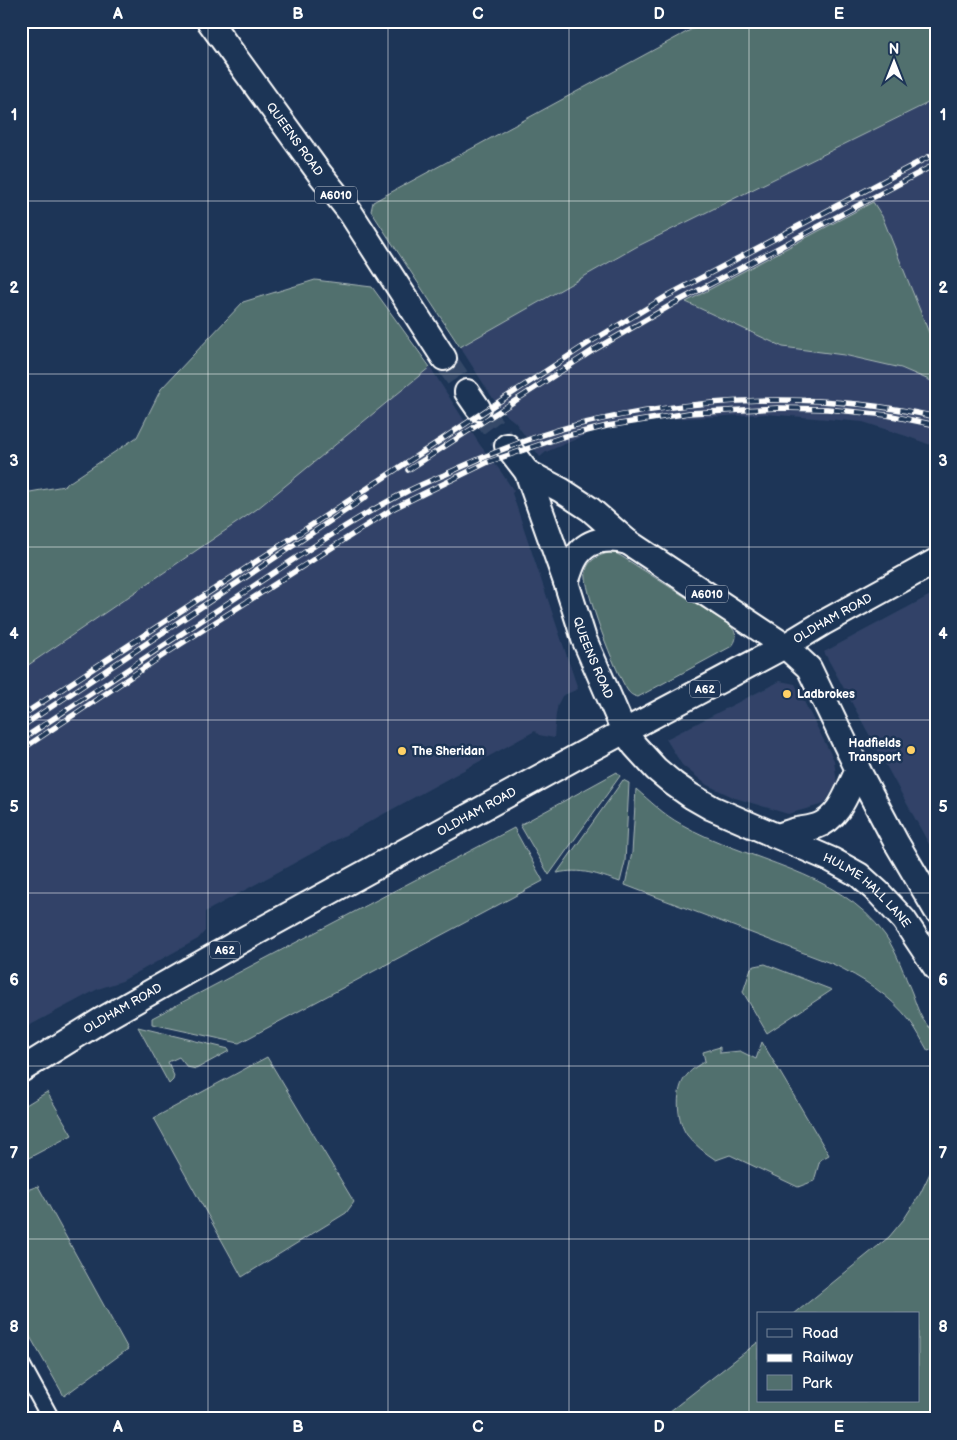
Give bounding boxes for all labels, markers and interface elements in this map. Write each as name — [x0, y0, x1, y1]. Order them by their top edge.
text: A — [112, 5, 123, 24]
text: B — [292, 5, 304, 24]
text: C — [472, 5, 484, 24]
text: D — [653, 5, 665, 24]
text: E — [834, 5, 844, 24]
north arrow — [870, 38, 920, 88]
text: N — [889, 41, 899, 58]
street label: QUEENS ROAD — [263, 100, 326, 179]
text: 1 — [11, 106, 17, 125]
text: 1 — [940, 106, 946, 125]
road number: A6010 — [315, 186, 357, 204]
text: 2 — [9, 279, 19, 298]
text: 2 — [938, 279, 948, 298]
text: 3 — [9, 452, 19, 471]
text: 3 — [938, 452, 948, 471]
road number: A6010 — [686, 586, 728, 602]
street label: OLDHAM ROAD — [791, 590, 875, 647]
street label: QUEENS ROAD — [570, 615, 616, 701]
text: 4 — [9, 625, 19, 644]
text: 4 — [938, 625, 948, 644]
road number: A62 — [690, 681, 720, 698]
place label: Ladbrokes — [797, 687, 855, 702]
marker: Ladbrokes — [781, 688, 793, 700]
place label: Hadfields Transport — [848, 736, 901, 765]
place label: The Sheridan — [412, 744, 485, 759]
marker: Hadfields Transport — [905, 744, 917, 756]
marker: The Sheridan — [396, 745, 408, 757]
street label: OLDHAM ROAD — [435, 784, 519, 840]
text: 5 — [9, 798, 19, 817]
text: 5 — [938, 798, 948, 817]
street label: HULME HALL LANE — [821, 850, 914, 930]
road number: A62 — [210, 942, 240, 958]
text: 6 — [9, 971, 19, 990]
text: 6 — [938, 971, 948, 990]
street label: OLDHAM ROAD — [81, 980, 165, 1037]
text: 7 — [10, 1144, 19, 1163]
text: 7 — [939, 1144, 948, 1163]
legend — [757, 1312, 920, 1402]
text: 8 — [9, 1318, 19, 1337]
text: 8 — [938, 1318, 948, 1337]
text: Road — [802, 1324, 838, 1343]
text: Railway — [802, 1348, 853, 1367]
text: Park — [802, 1374, 833, 1393]
text: A — [112, 1418, 123, 1437]
text: B — [292, 1418, 304, 1437]
text: C — [472, 1418, 484, 1437]
text: D — [653, 1418, 665, 1437]
text: E — [834, 1418, 844, 1437]

